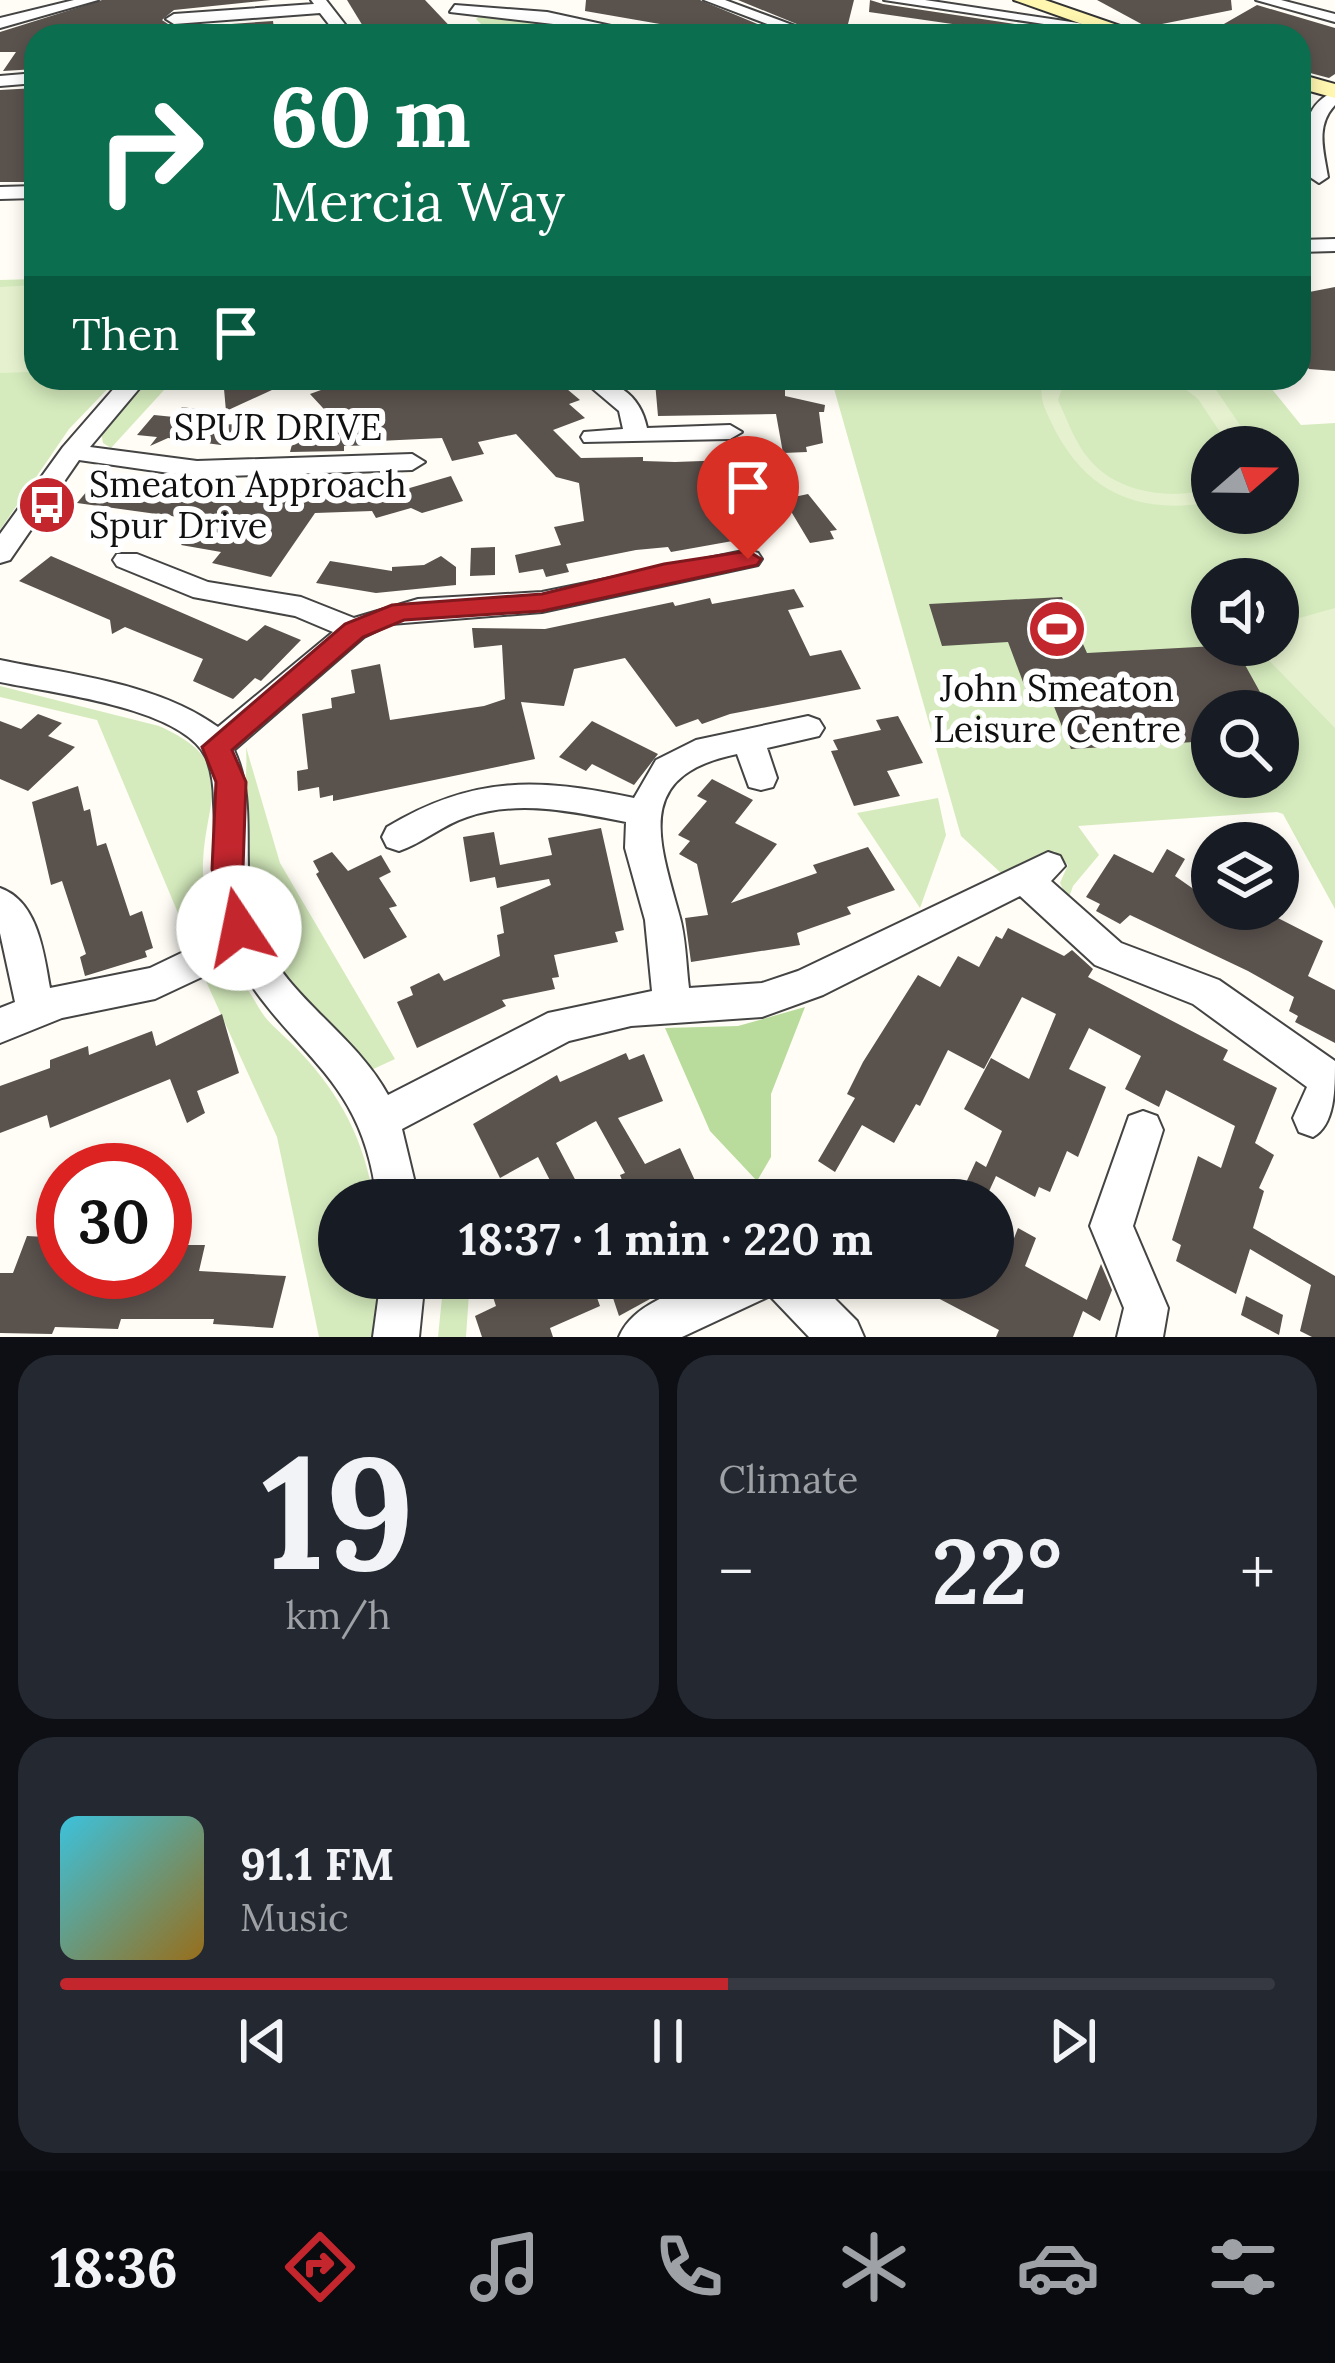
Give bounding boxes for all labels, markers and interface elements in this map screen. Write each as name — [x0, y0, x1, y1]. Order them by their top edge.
text: 60 m — [270, 62, 471, 170]
icon: right — [72, 72, 228, 228]
text: Mercia Way — [270, 167, 565, 236]
icon: arrive — [203, 300, 269, 366]
text: Then — [72, 305, 179, 362]
street label: SPUR DRIVE — [174, 404, 382, 450]
north arrow — [1191, 426, 1299, 534]
map controls — [1191, 426, 1299, 930]
pin — [697, 436, 799, 559]
icon: arrive — [715, 454, 781, 520]
place label: Smeaton Approach Spur Drive — [89, 461, 407, 548]
bus stop icon: Smeaton Approach Spur Drive — [16, 474, 78, 536]
button: sound — [1191, 558, 1299, 666]
sports icon: John Smeaton Leisure Centre — [1026, 598, 1088, 660]
place label: John Smeaton Leisure Centre — [933, 665, 1181, 752]
button: search — [1191, 690, 1299, 798]
button: layers — [1191, 822, 1299, 930]
position arrow — [176, 865, 302, 991]
speed limit sign: 30 — [36, 1143, 192, 1299]
text: 18:37 · 1 min · 220 m — [459, 1210, 873, 1267]
text: 19 — [262, 1412, 415, 1612]
text: Climate — [719, 1454, 858, 1504]
text: 22° — [932, 1513, 1062, 1629]
text: − — [719, 1529, 753, 1613]
text: + — [1240, 1529, 1275, 1613]
text: km/h — [286, 1590, 391, 1640]
text: 91.1 FM — [240, 1835, 394, 1892]
text: Music — [240, 1892, 349, 1942]
icon: previous — [230, 2008, 296, 2074]
icon: pause — [635, 2008, 701, 2074]
icon: next — [1040, 2008, 1106, 2074]
icon: directions — [278, 2225, 362, 2309]
icon: music — [463, 2225, 547, 2309]
icon: phone — [647, 2225, 731, 2309]
icon: climate — [832, 2225, 916, 2309]
icon: car — [1016, 2225, 1100, 2309]
icon: filters — [1201, 2225, 1285, 2309]
text: 18:36 — [50, 2233, 178, 2302]

